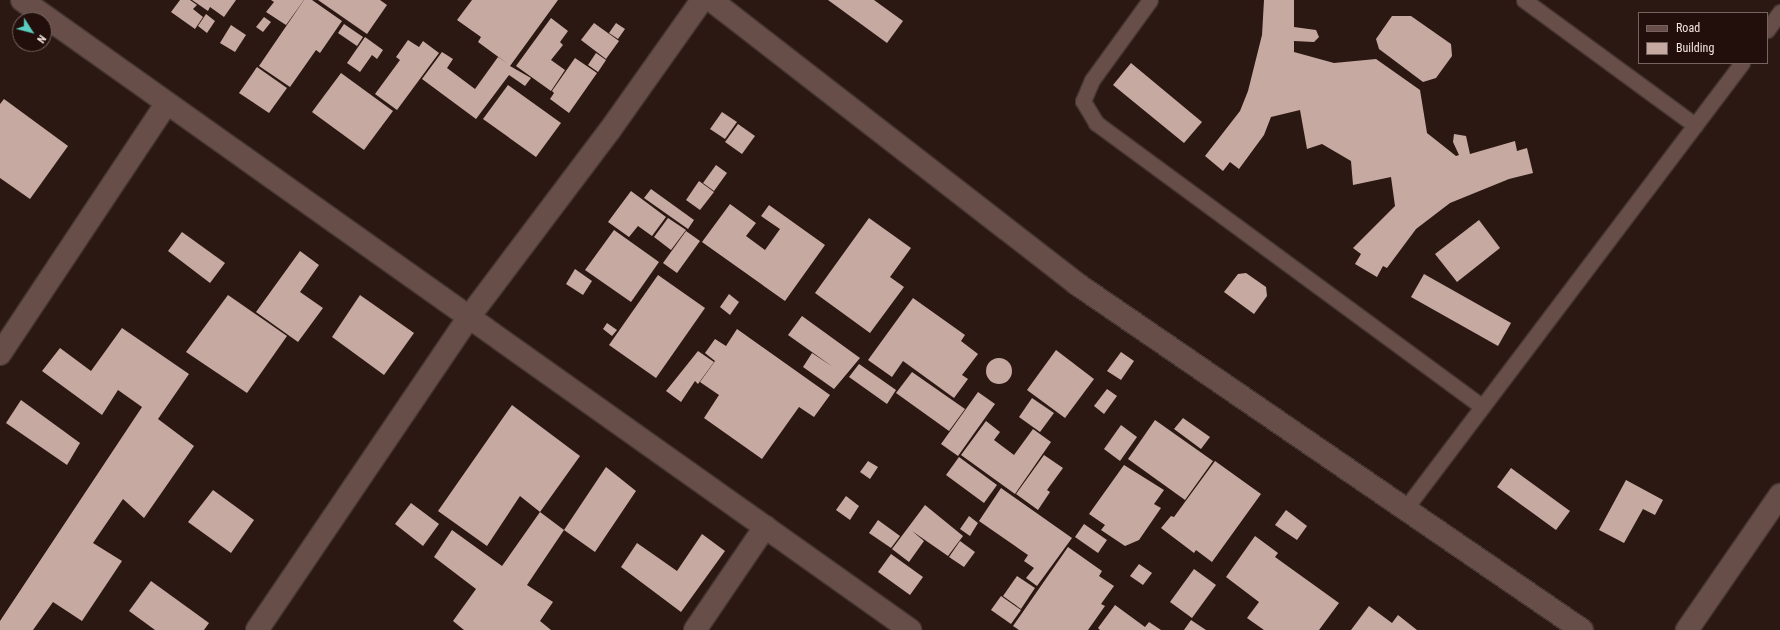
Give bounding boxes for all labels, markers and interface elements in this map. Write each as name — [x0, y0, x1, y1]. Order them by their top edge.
north arrow — [12, 12, 52, 52]
legend — [1638, 12, 1768, 64]
text: Road — [1676, 21, 1700, 35]
text: N — [34, 32, 49, 45]
text: Building — [1676, 41, 1714, 55]

